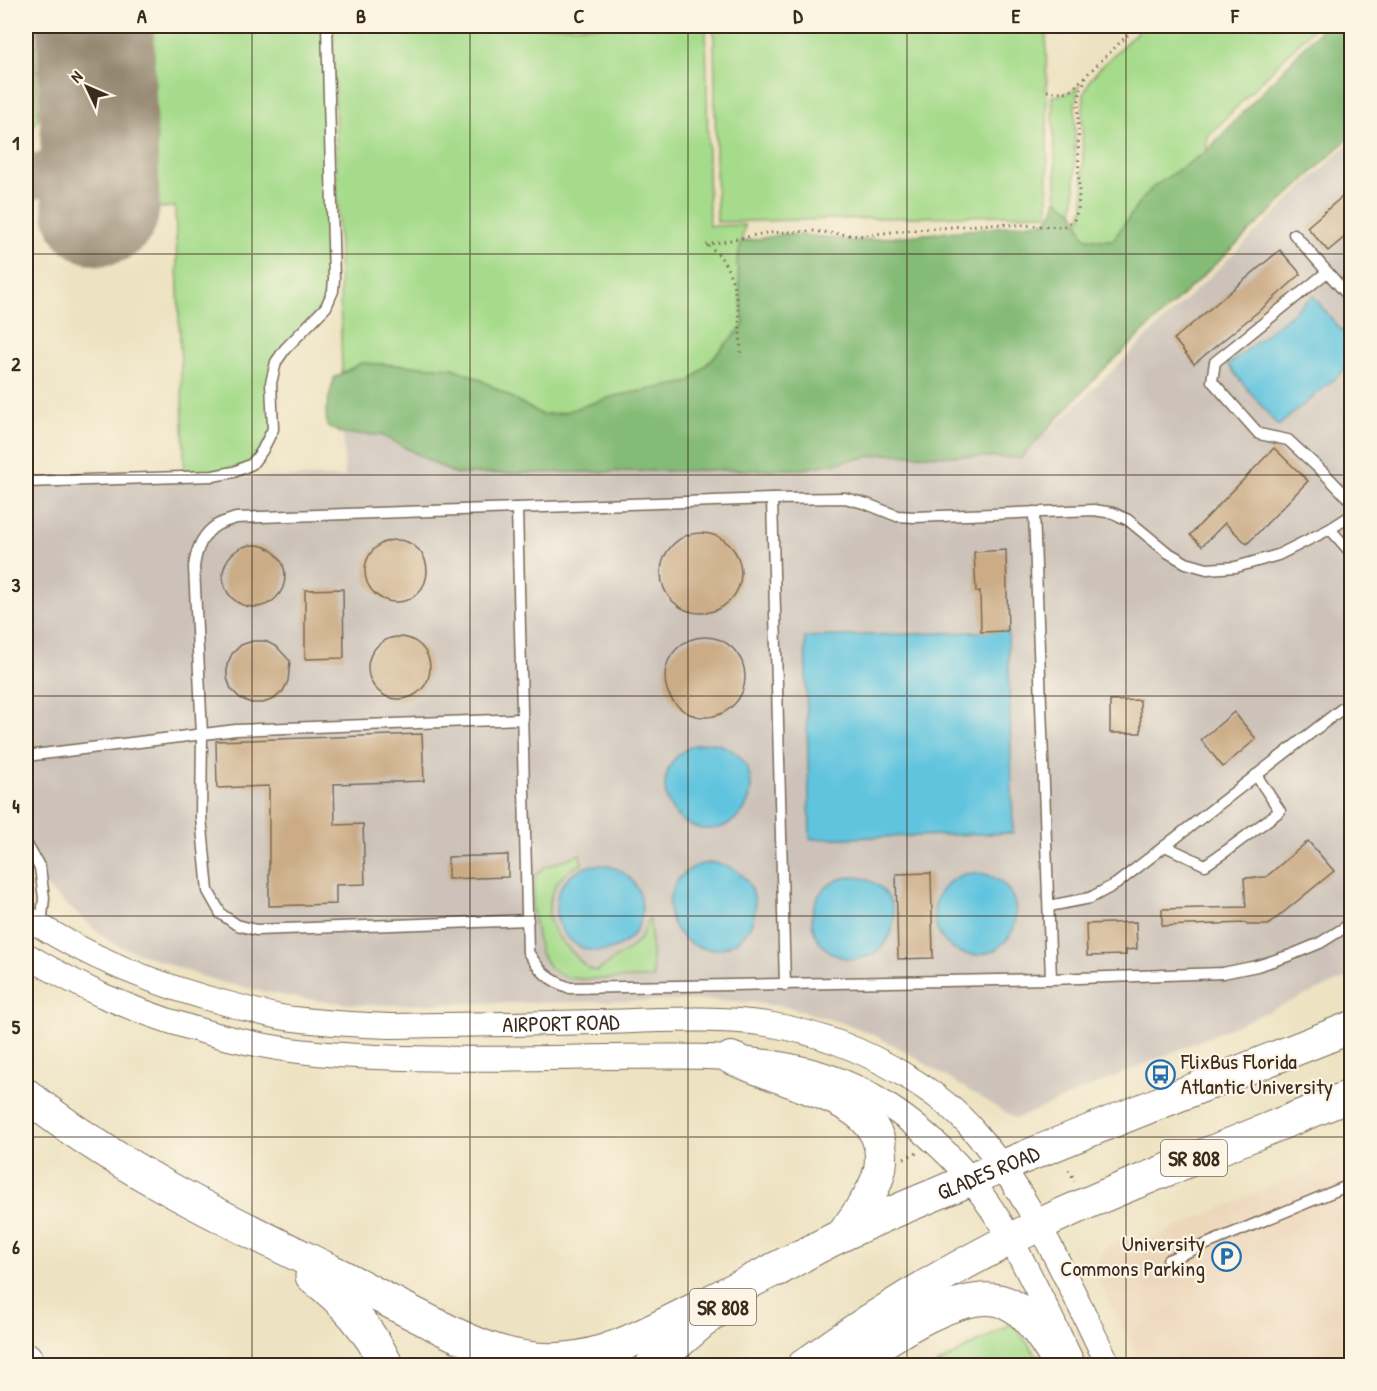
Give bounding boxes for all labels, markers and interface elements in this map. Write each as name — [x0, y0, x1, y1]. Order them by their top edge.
text: A — [137, 2, 147, 29]
text: B — [356, 2, 366, 29]
text: C — [574, 2, 585, 29]
text: D — [793, 2, 803, 29]
text: E — [1012, 2, 1021, 29]
text: F — [1230, 2, 1240, 29]
north arrow — [57, 57, 117, 117]
text: N — [65, 66, 87, 87]
text: 1 — [12, 129, 20, 156]
text: 2 — [11, 350, 21, 377]
text: 3 — [12, 571, 21, 598]
text: 4 — [12, 792, 20, 819]
street label: AIRPORT ROAD — [502, 1006, 621, 1039]
text: 5 — [12, 1013, 21, 1040]
place label: FlixBus Florida Atlantic University — [1180, 1046, 1333, 1101]
bus stop icon: FlixBus Florida Atlantic University — [1144, 1058, 1176, 1090]
street label: GLADES ROAD — [932, 1137, 1044, 1207]
road number: SR 808 — [1161, 1140, 1227, 1176]
place label: University Commons Parking — [1060, 1228, 1205, 1283]
text: 6 — [12, 1233, 20, 1260]
parking icon: University Commons Parking — [1210, 1240, 1242, 1272]
road number: SR 808 — [690, 1289, 756, 1325]

